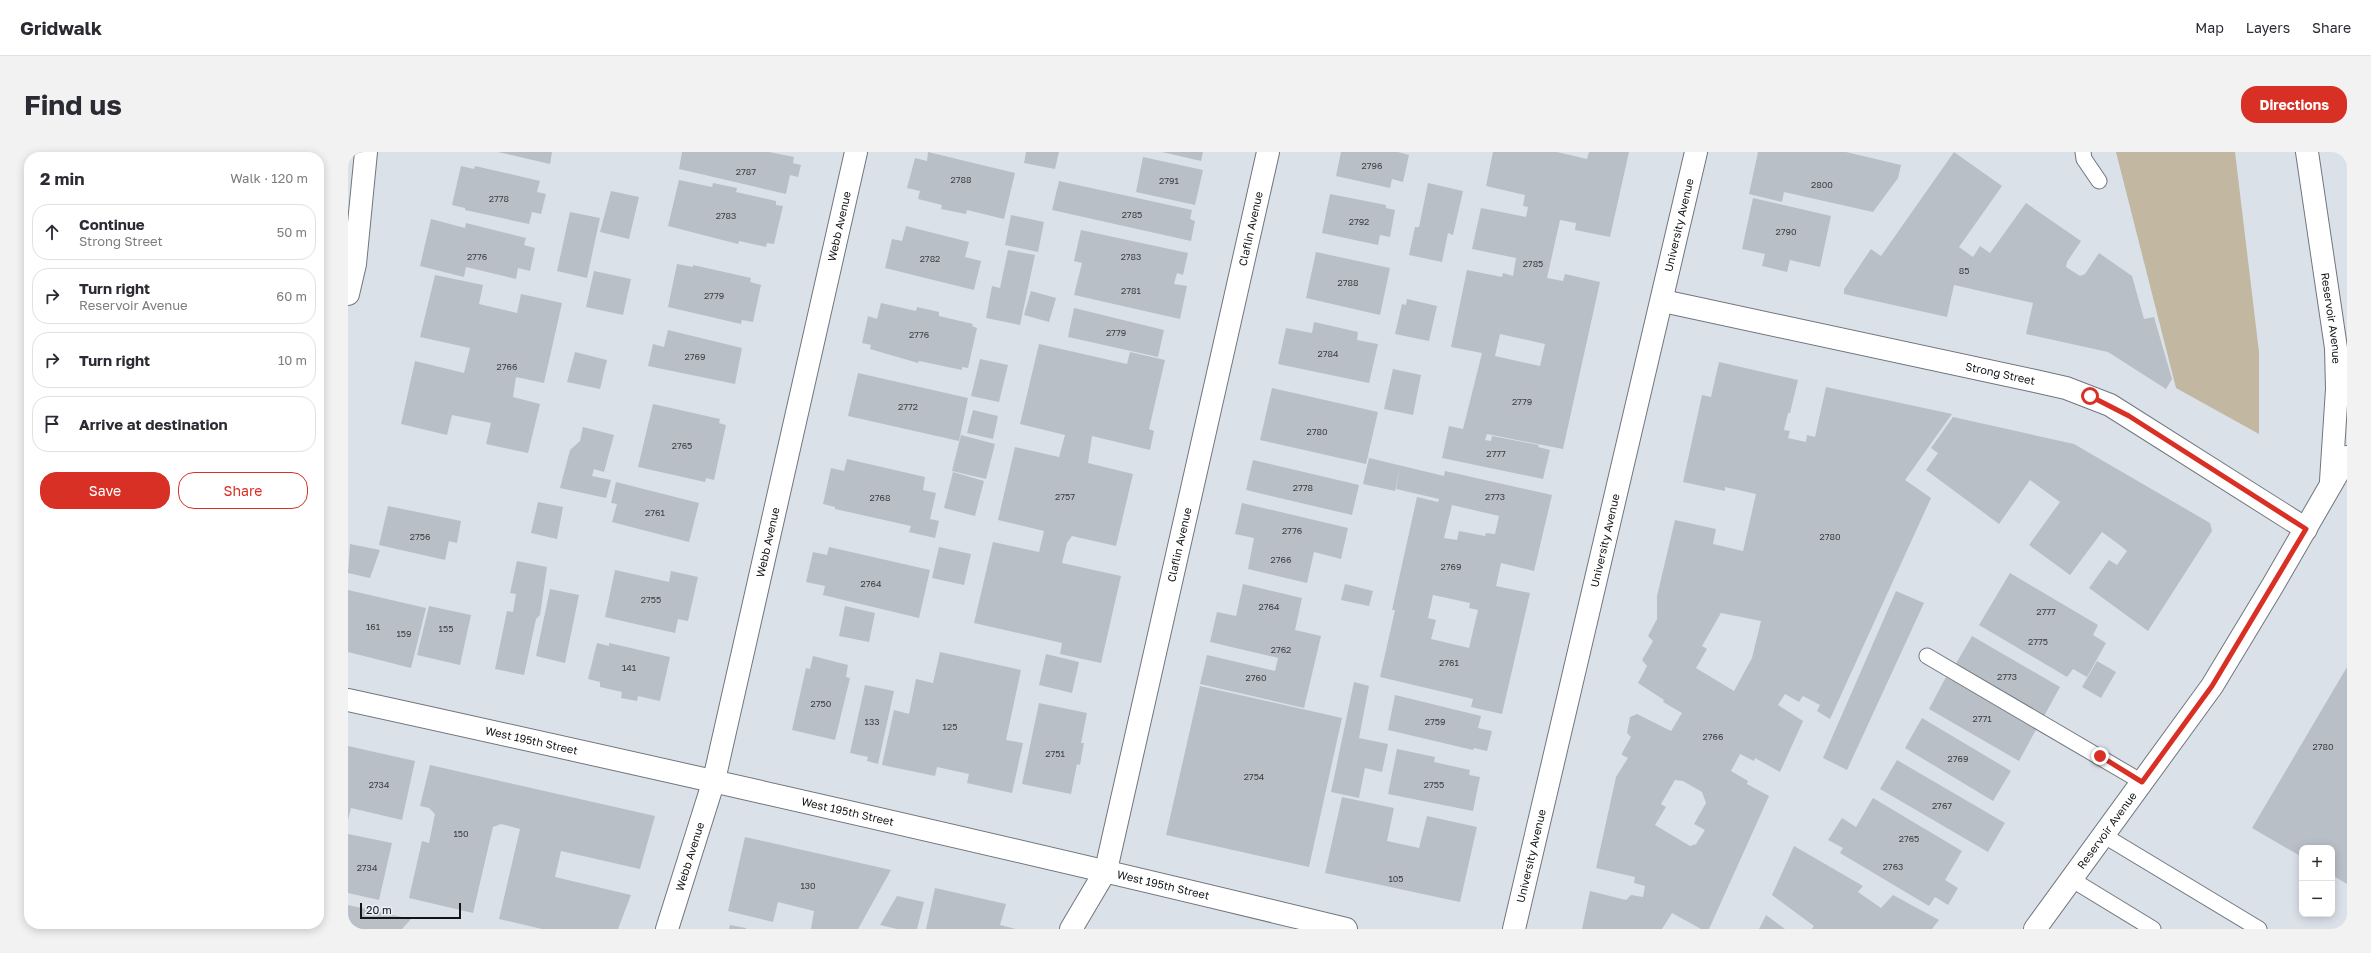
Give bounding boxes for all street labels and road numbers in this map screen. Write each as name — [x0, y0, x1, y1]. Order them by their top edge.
street label: University Avenue — [1661, 177, 1696, 273]
street label: Webb Avenue — [824, 190, 853, 262]
street label: Claflin Avenue — [1235, 190, 1265, 267]
street label: Reservoir Avenue — [2319, 272, 2343, 364]
street label: Strong Street — [1964, 359, 2036, 387]
street label: University Avenue — [1587, 492, 1622, 588]
street label: Webb Avenue — [753, 506, 782, 579]
street label: Claflin Avenue — [1164, 506, 1194, 583]
street label: West 195th Street — [484, 723, 579, 757]
street label: Reservoir Avenue — [2074, 789, 2139, 871]
street label: West 195th Street — [800, 794, 895, 828]
street label: University Avenue — [1513, 808, 1548, 904]
street label: Webb Avenue — [672, 820, 706, 893]
street label: West 195th Street — [1116, 867, 1211, 902]

